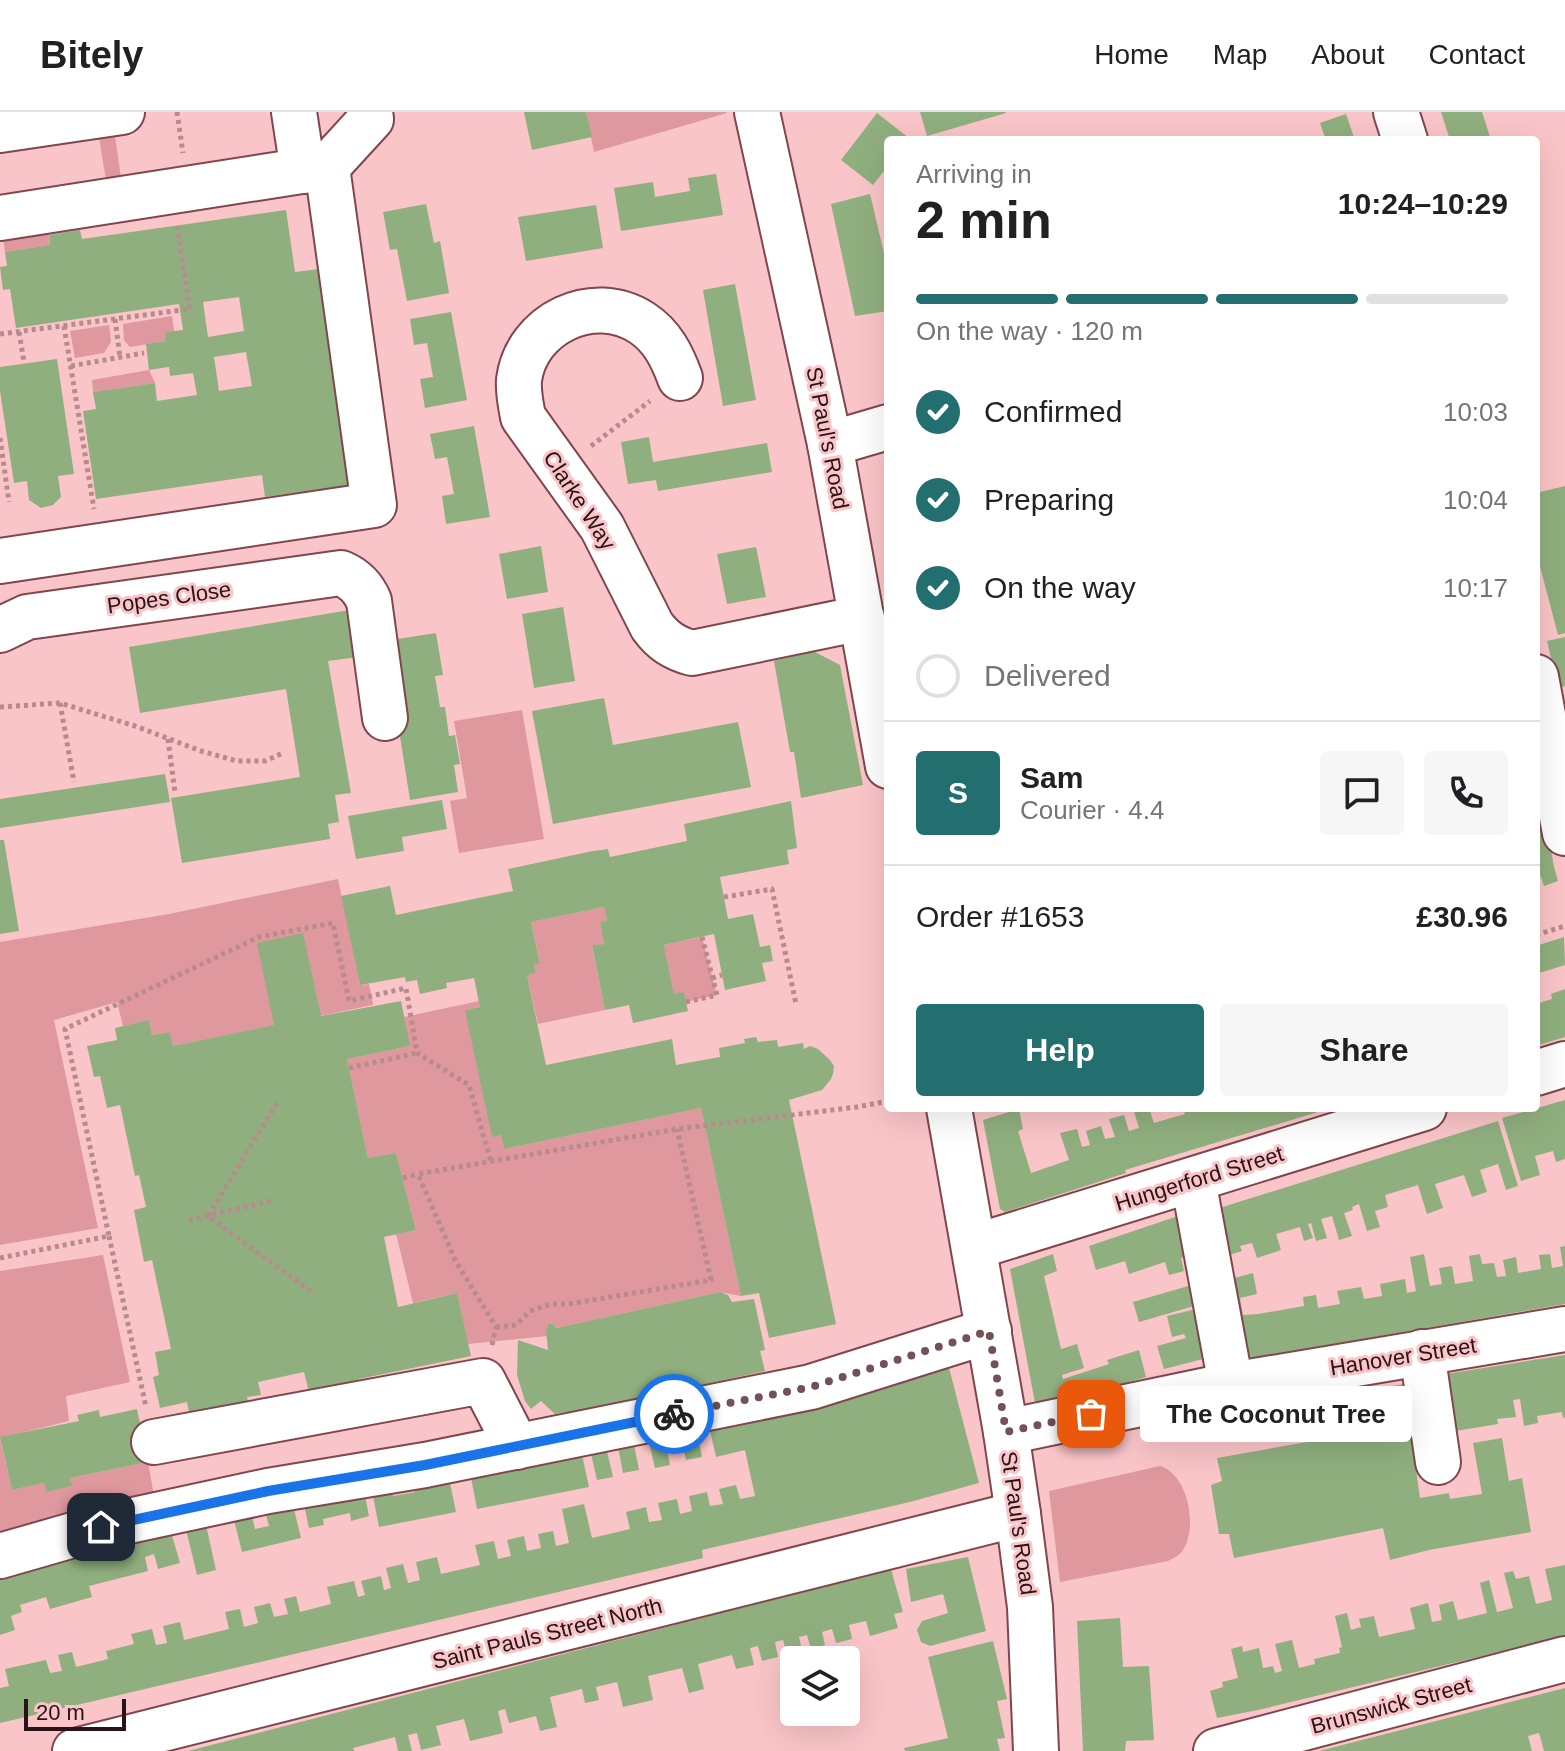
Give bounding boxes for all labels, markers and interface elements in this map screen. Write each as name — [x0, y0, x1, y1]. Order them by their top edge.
text: Bitely — [40, 34, 143, 76]
text: Home — [1094, 39, 1169, 70]
text: Map — [1213, 39, 1267, 70]
text: About — [1311, 39, 1385, 70]
text: Contact — [1429, 39, 1525, 70]
text: Arriving in — [916, 159, 1032, 189]
text: 10:24–10:29 — [1338, 187, 1508, 220]
text: 2 min — [916, 191, 1052, 249]
text: On the way · 120 m — [916, 316, 1143, 346]
street label: St Paul's Road — [801, 365, 854, 512]
icon: check — [916, 390, 960, 434]
text: Confirmed — [984, 395, 1122, 428]
text: 10:03 — [1443, 397, 1508, 427]
street label: Clarke Way — [538, 446, 621, 554]
icon: check — [916, 478, 960, 522]
text: Preparing — [984, 483, 1114, 516]
text: 10:04 — [1443, 485, 1508, 515]
icon: check — [916, 566, 960, 610]
text: On the way — [984, 571, 1136, 604]
text: 10:17 — [1443, 573, 1508, 603]
street label: Popes Close — [106, 576, 233, 619]
text: Delivered — [984, 659, 1111, 692]
button: chat — [1320, 751, 1404, 835]
button: phone — [1424, 751, 1508, 835]
text: Sam — [1020, 761, 1083, 794]
text: S — [948, 776, 968, 809]
text: Courier · 4.4 — [1020, 795, 1165, 825]
text: Order #1653 — [916, 900, 1084, 933]
text: £30.96 — [1416, 900, 1508, 933]
button: Help — [916, 1004, 1204, 1096]
button: Share — [1220, 1004, 1508, 1096]
street label: Hungerford Street — [1112, 1141, 1286, 1216]
street label: Hanover Street — [1328, 1333, 1478, 1380]
courier — [634, 1374, 714, 1454]
pin — [1057, 1380, 1125, 1448]
callout: The Coconut Tree — [1139, 1386, 1411, 1442]
icon: bike — [652, 1392, 696, 1436]
icon: bag — [1069, 1392, 1113, 1436]
text: The Coconut Tree — [1166, 1399, 1386, 1429]
street label: St Paul's Road — [996, 1450, 1041, 1597]
pin — [67, 1493, 135, 1561]
icon: home — [79, 1505, 123, 1549]
street label: Saint Pauls Street North — [430, 1593, 665, 1674]
map controls — [780, 1646, 860, 1726]
button: layers — [780, 1646, 860, 1726]
street label: Brunswick Street — [1308, 1672, 1474, 1739]
scale bar — [24, 1695, 126, 1731]
text: 20 m — [36, 1700, 85, 1725]

